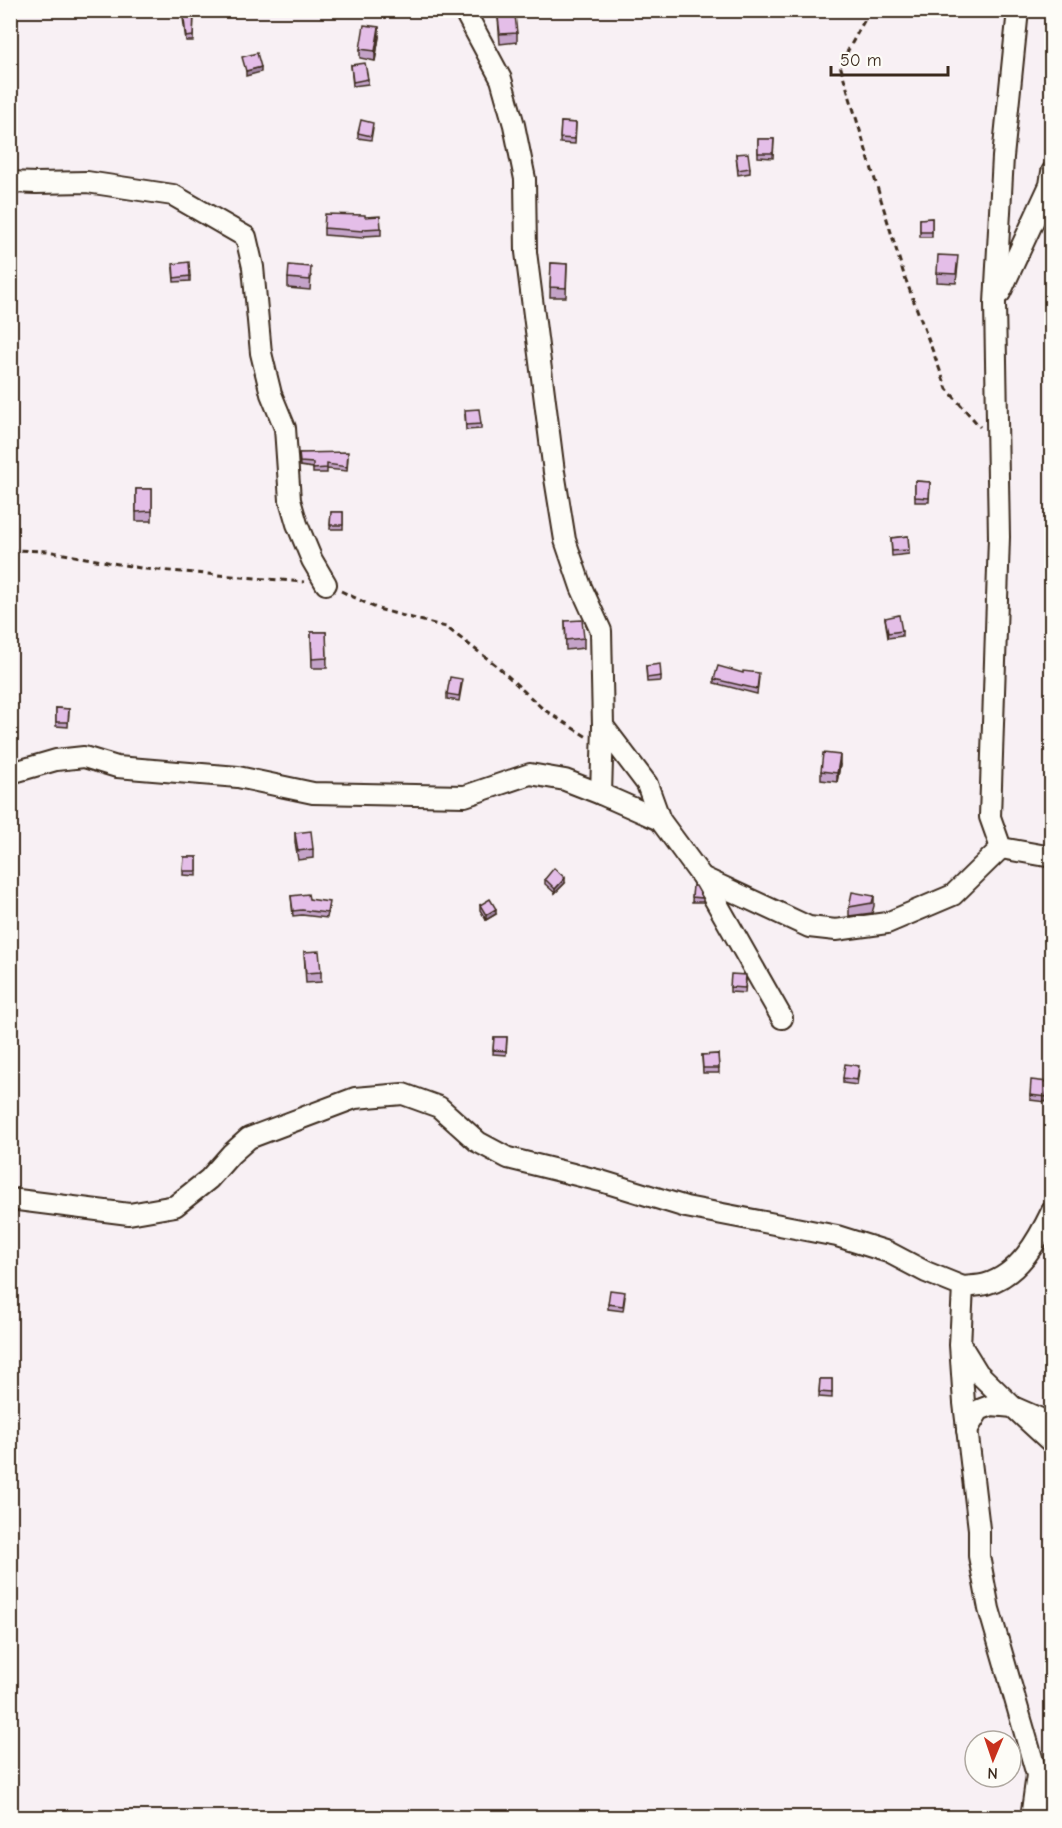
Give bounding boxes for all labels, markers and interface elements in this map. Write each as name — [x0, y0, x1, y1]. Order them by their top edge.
scale bar — [831, 39, 948, 77]
text: 50 m — [840, 50, 882, 71]
north arrow — [963, 1729, 1023, 1789]
text: N — [987, 1764, 998, 1782]

